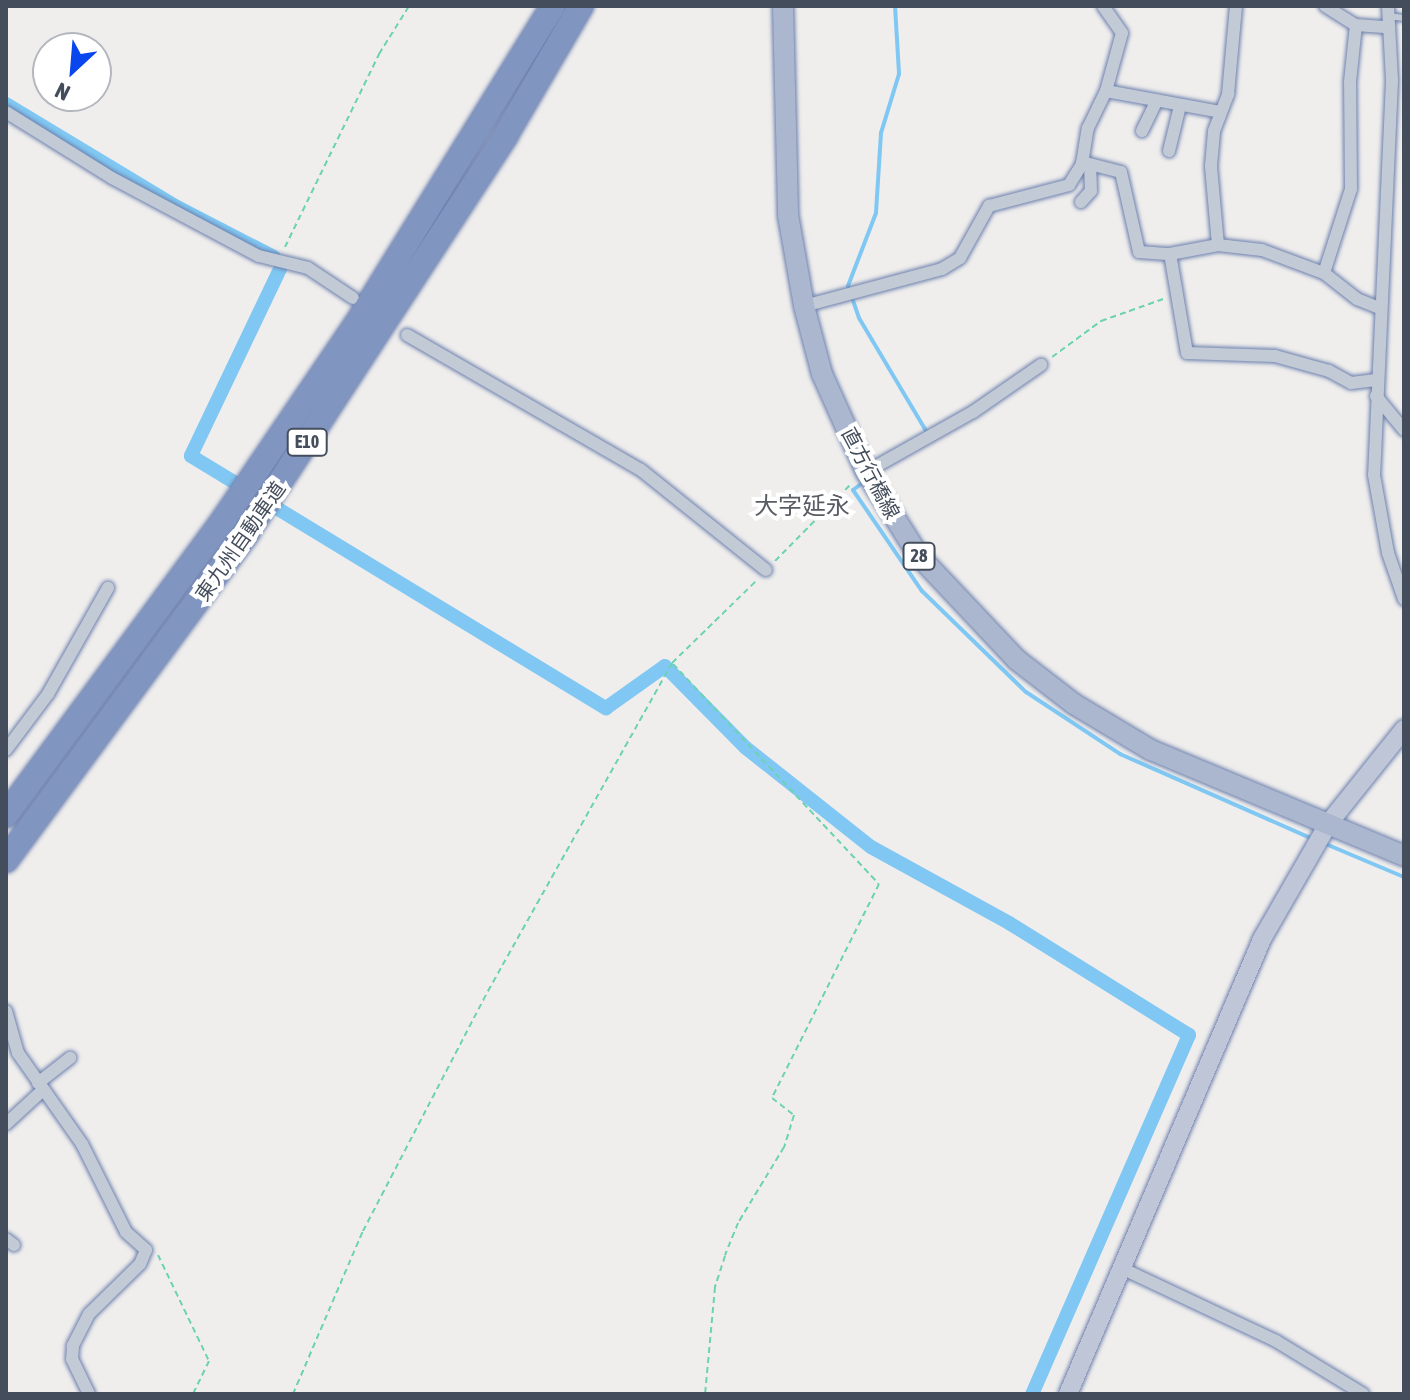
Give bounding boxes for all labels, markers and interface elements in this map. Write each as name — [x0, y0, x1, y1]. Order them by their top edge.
north arrow — [32, 32, 112, 112]
text: N — [51, 77, 74, 106]
street label: 直方行橋線 — [837, 423, 905, 523]
road number: E10 — [285, 428, 329, 456]
street label: 東九州自動車道 — [190, 477, 290, 605]
district label: 大字延永 — [754, 492, 850, 520]
road number: 28 — [901, 542, 937, 570]

